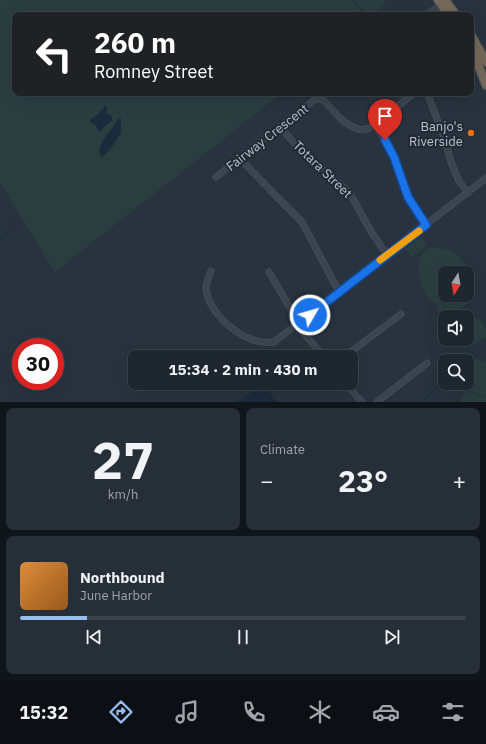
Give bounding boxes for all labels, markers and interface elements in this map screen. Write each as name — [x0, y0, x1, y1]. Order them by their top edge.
text: 260 m — [94, 24, 176, 61]
icon: left — [28, 28, 80, 80]
text: Romney Street — [94, 60, 214, 83]
pin — [368, 99, 402, 140]
street label: Fairway Crescent — [223, 100, 312, 175]
icon: arrive — [374, 105, 396, 127]
place label: Banjo's Riverside — [409, 118, 463, 150]
marker: Banjo's Riverside — [466, 128, 476, 138]
street label: Totara Street — [289, 137, 356, 202]
north arrow — [438, 266, 474, 302]
map controls — [438, 266, 474, 390]
position arrow — [289, 294, 331, 336]
button: sound — [438, 310, 474, 346]
speed limit sign: 30 — [12, 338, 64, 390]
button: search — [438, 354, 474, 390]
text: 15:34 · 2 min · 430 m — [169, 360, 317, 379]
text: 27 — [92, 426, 154, 493]
text: Climate — [260, 441, 305, 458]
text: 23° — [338, 461, 388, 500]
text: − — [260, 466, 273, 495]
text: + — [453, 466, 466, 495]
text: km/h — [108, 486, 138, 503]
text: Northbound — [80, 568, 165, 587]
text: June Harbor — [80, 587, 152, 604]
icon: previous — [83, 626, 105, 648]
icon: pause — [232, 626, 254, 648]
icon: next — [381, 626, 403, 648]
icon: directions — [107, 698, 135, 726]
icon: music — [173, 698, 201, 726]
icon: phone — [240, 698, 268, 726]
icon: climate — [306, 698, 334, 726]
icon: car — [372, 698, 400, 726]
icon: filters — [439, 698, 467, 726]
text: 15:32 — [19, 701, 68, 724]

